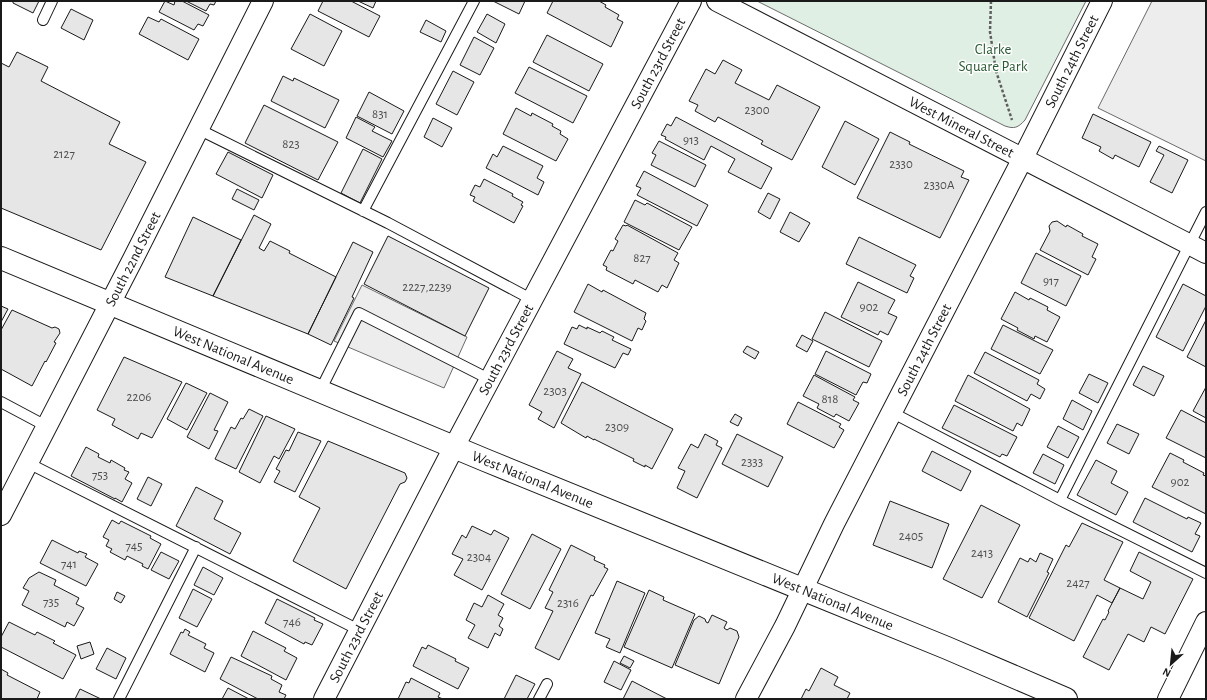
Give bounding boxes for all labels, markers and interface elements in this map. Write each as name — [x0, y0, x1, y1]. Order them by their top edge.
street label: South 24th Street — [1043, 13, 1102, 110]
street label: South 23rd Street — [628, 16, 689, 111]
park label: Clarke Square Park — [959, 42, 1028, 74]
street label: West Mineral Street — [906, 94, 1016, 161]
house number: 2300 — [745, 104, 770, 117]
house number: 831 — [372, 108, 388, 121]
house number: 913 — [683, 134, 699, 147]
house number: 823 — [282, 138, 300, 151]
house number: 2127 — [53, 148, 75, 161]
house number: 2330 — [889, 158, 913, 171]
house number: 2330A — [923, 179, 955, 192]
street label: South 22nd Street — [103, 209, 164, 309]
house number: 827 — [633, 252, 651, 265]
house number: 917 — [1043, 275, 1060, 288]
house number: 2227,2239 — [402, 281, 452, 294]
house number: 902 — [860, 301, 879, 314]
street label: South 24th Street — [894, 301, 954, 399]
street label: South 23rd Street — [476, 302, 537, 398]
street label: West National Avenue — [171, 324, 296, 387]
house number: 2303 — [543, 385, 567, 398]
house number: 2206 — [127, 391, 151, 404]
house number: 818 — [822, 393, 838, 406]
house number: 2309 — [605, 421, 629, 434]
street label: West National Avenue — [470, 448, 596, 511]
house number: 2333 — [741, 456, 763, 469]
house number: 753 — [92, 469, 108, 482]
house number: 902 — [1171, 476, 1190, 489]
house number: 2405 — [899, 530, 923, 543]
house number: 745 — [125, 540, 143, 553]
house number: 2413 — [971, 547, 993, 560]
house number: 2304 — [467, 551, 491, 564]
house number: 741 — [61, 558, 77, 571]
street label: West National Avenue — [770, 571, 896, 633]
house number: 2427 — [1066, 577, 1090, 590]
street label: South 23rd Street — [327, 589, 386, 685]
house number: 735 — [43, 596, 59, 609]
house number: 2316 — [557, 597, 579, 610]
house number: 746 — [283, 616, 301, 629]
north arrow — [1151, 644, 1191, 684]
text: N — [1161, 666, 1173, 679]

